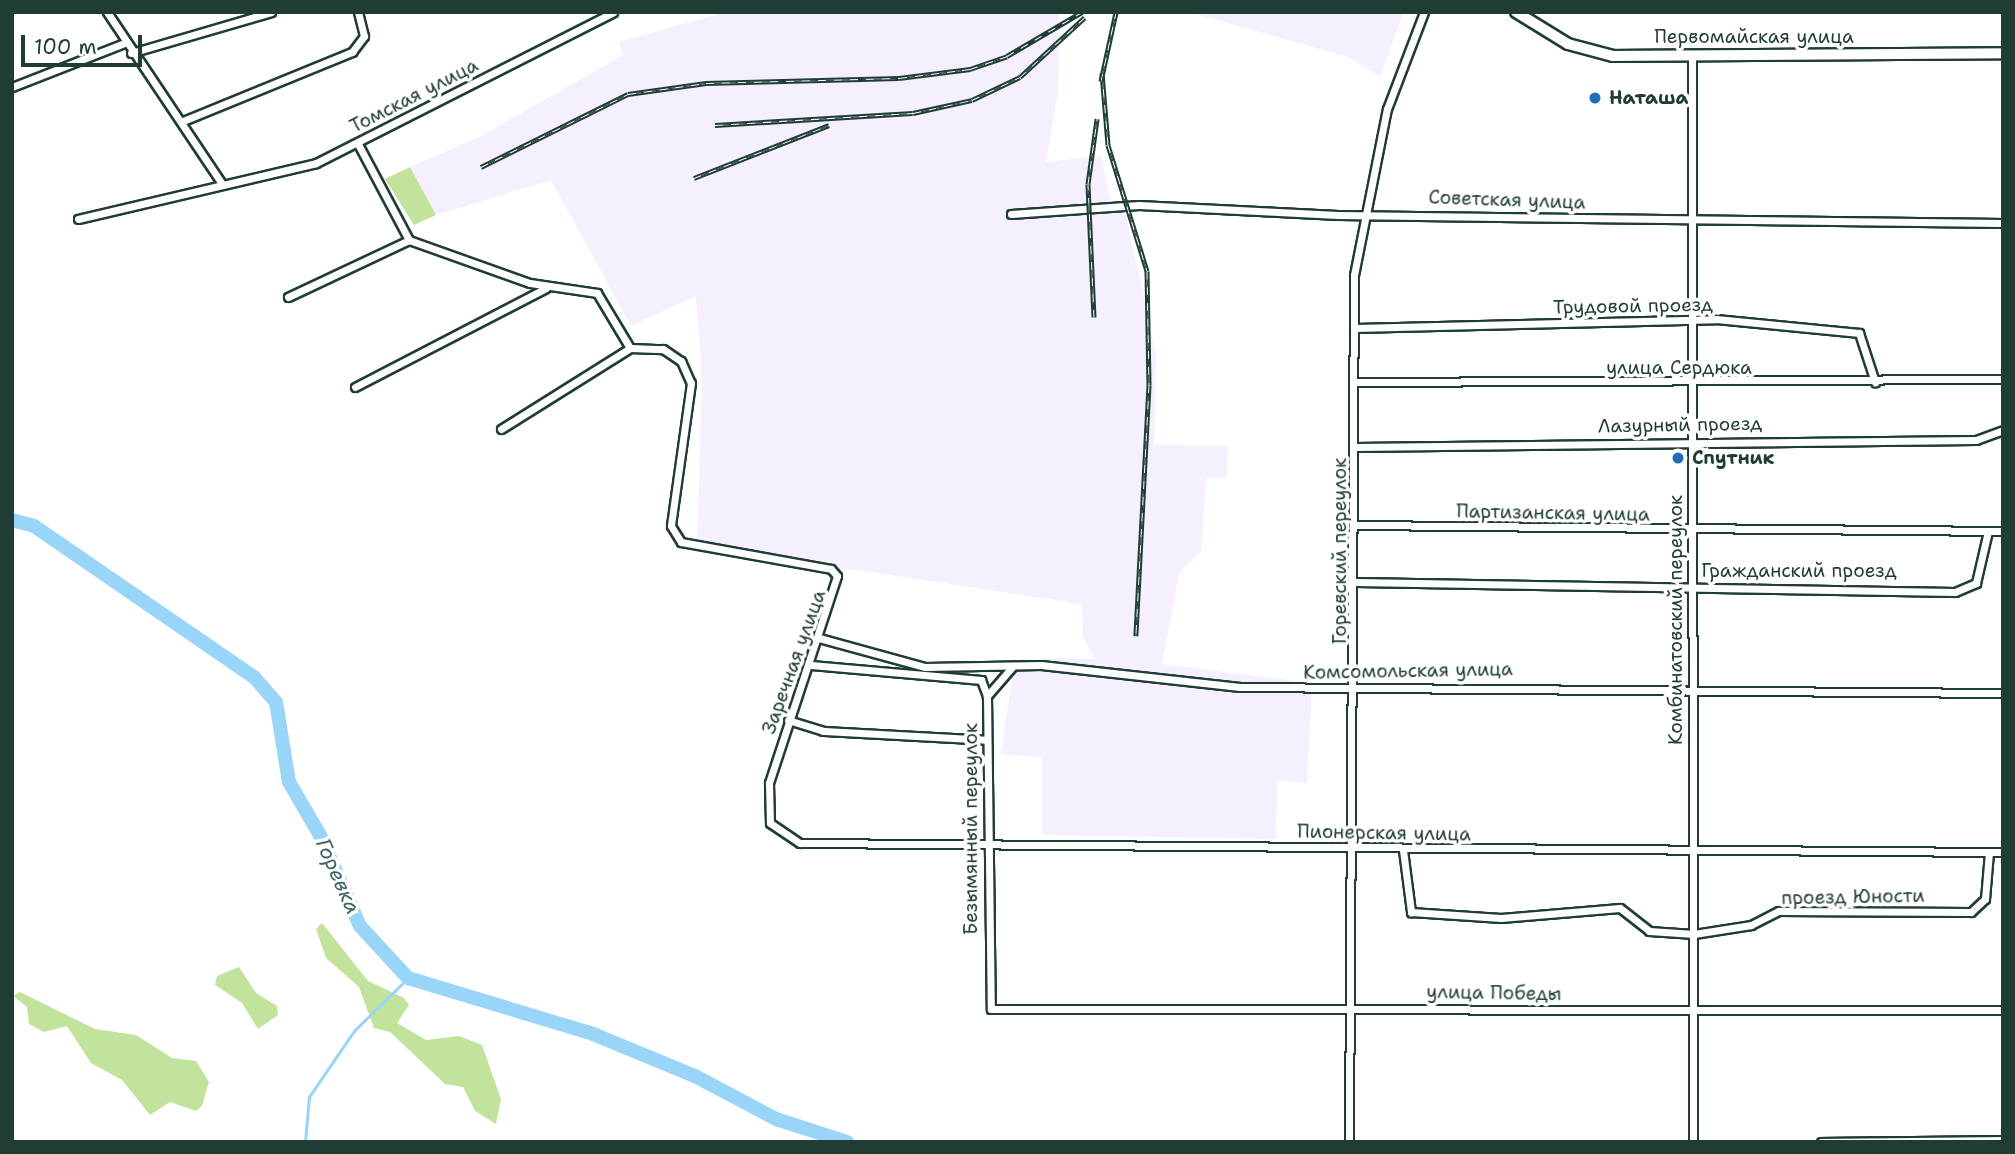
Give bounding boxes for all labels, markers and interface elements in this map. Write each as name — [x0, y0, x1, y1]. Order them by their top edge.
scale bar — [24, 21, 145, 65]
street label: Первомайская улица — [1654, 26, 1854, 48]
text: 100 m — [34, 33, 97, 61]
street label: Томская улица — [346, 54, 482, 138]
place label: Наташа — [1609, 87, 1689, 109]
marker: Наташа — [1587, 90, 1603, 106]
street label: Советская улица — [1428, 186, 1586, 214]
street label: Трудовой проезд — [1553, 293, 1713, 319]
street label: улица Сердюка — [1606, 357, 1752, 379]
street label: Лазурный проезд — [1598, 412, 1762, 438]
place label: Спутник — [1692, 447, 1774, 469]
marker: Спутник — [1670, 450, 1686, 466]
street label: Горевский переулок — [1329, 458, 1351, 644]
street label: Комбинатовский переулок — [1665, 495, 1687, 745]
street label: Партизанская улица — [1456, 500, 1650, 526]
street label: Гражданский проезд — [1701, 560, 1897, 582]
street label: Заречная улица — [757, 587, 831, 737]
street label: Комсомольская улица — [1303, 658, 1513, 684]
street label: Безымянный переулок — [960, 723, 982, 935]
street label: Пионерская улица — [1297, 820, 1471, 846]
water label: Горевка — [310, 834, 366, 918]
street label: проезд Юности — [1781, 884, 1925, 910]
street label: улица Победы — [1426, 980, 1562, 1006]

